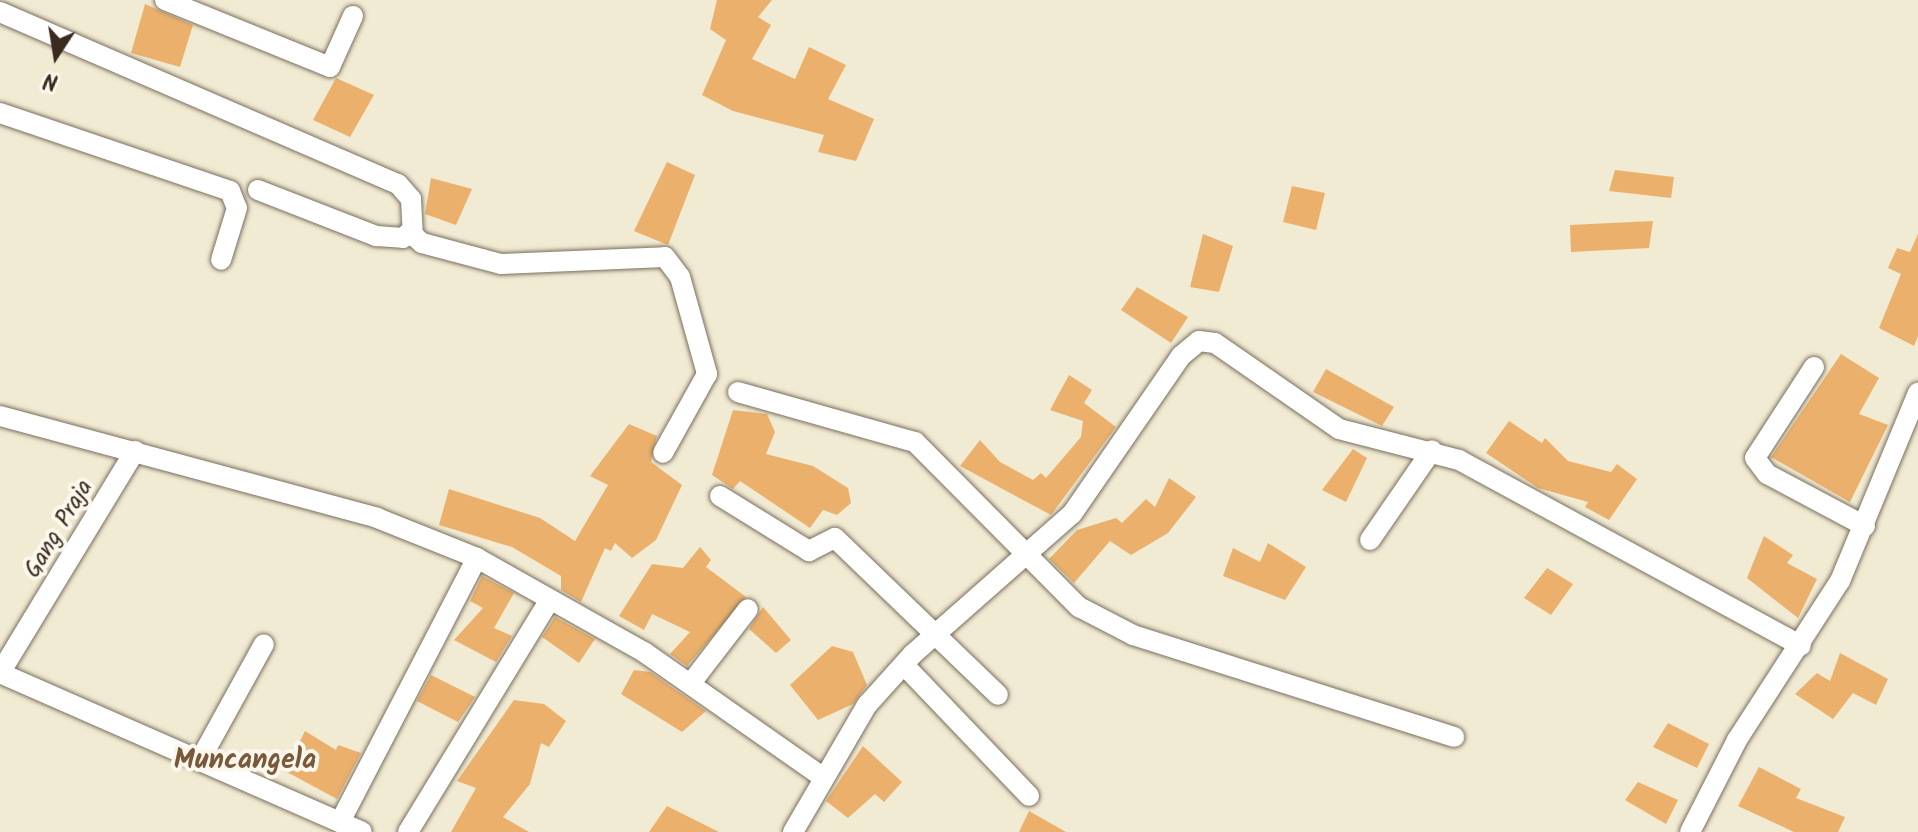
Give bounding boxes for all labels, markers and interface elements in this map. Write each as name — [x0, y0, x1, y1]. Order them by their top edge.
north arrow — [16, 16, 96, 96]
text: N — [40, 61, 61, 99]
street label: Gang Praja — [19, 475, 99, 583]
district label: Muncangela — [174, 744, 316, 778]

